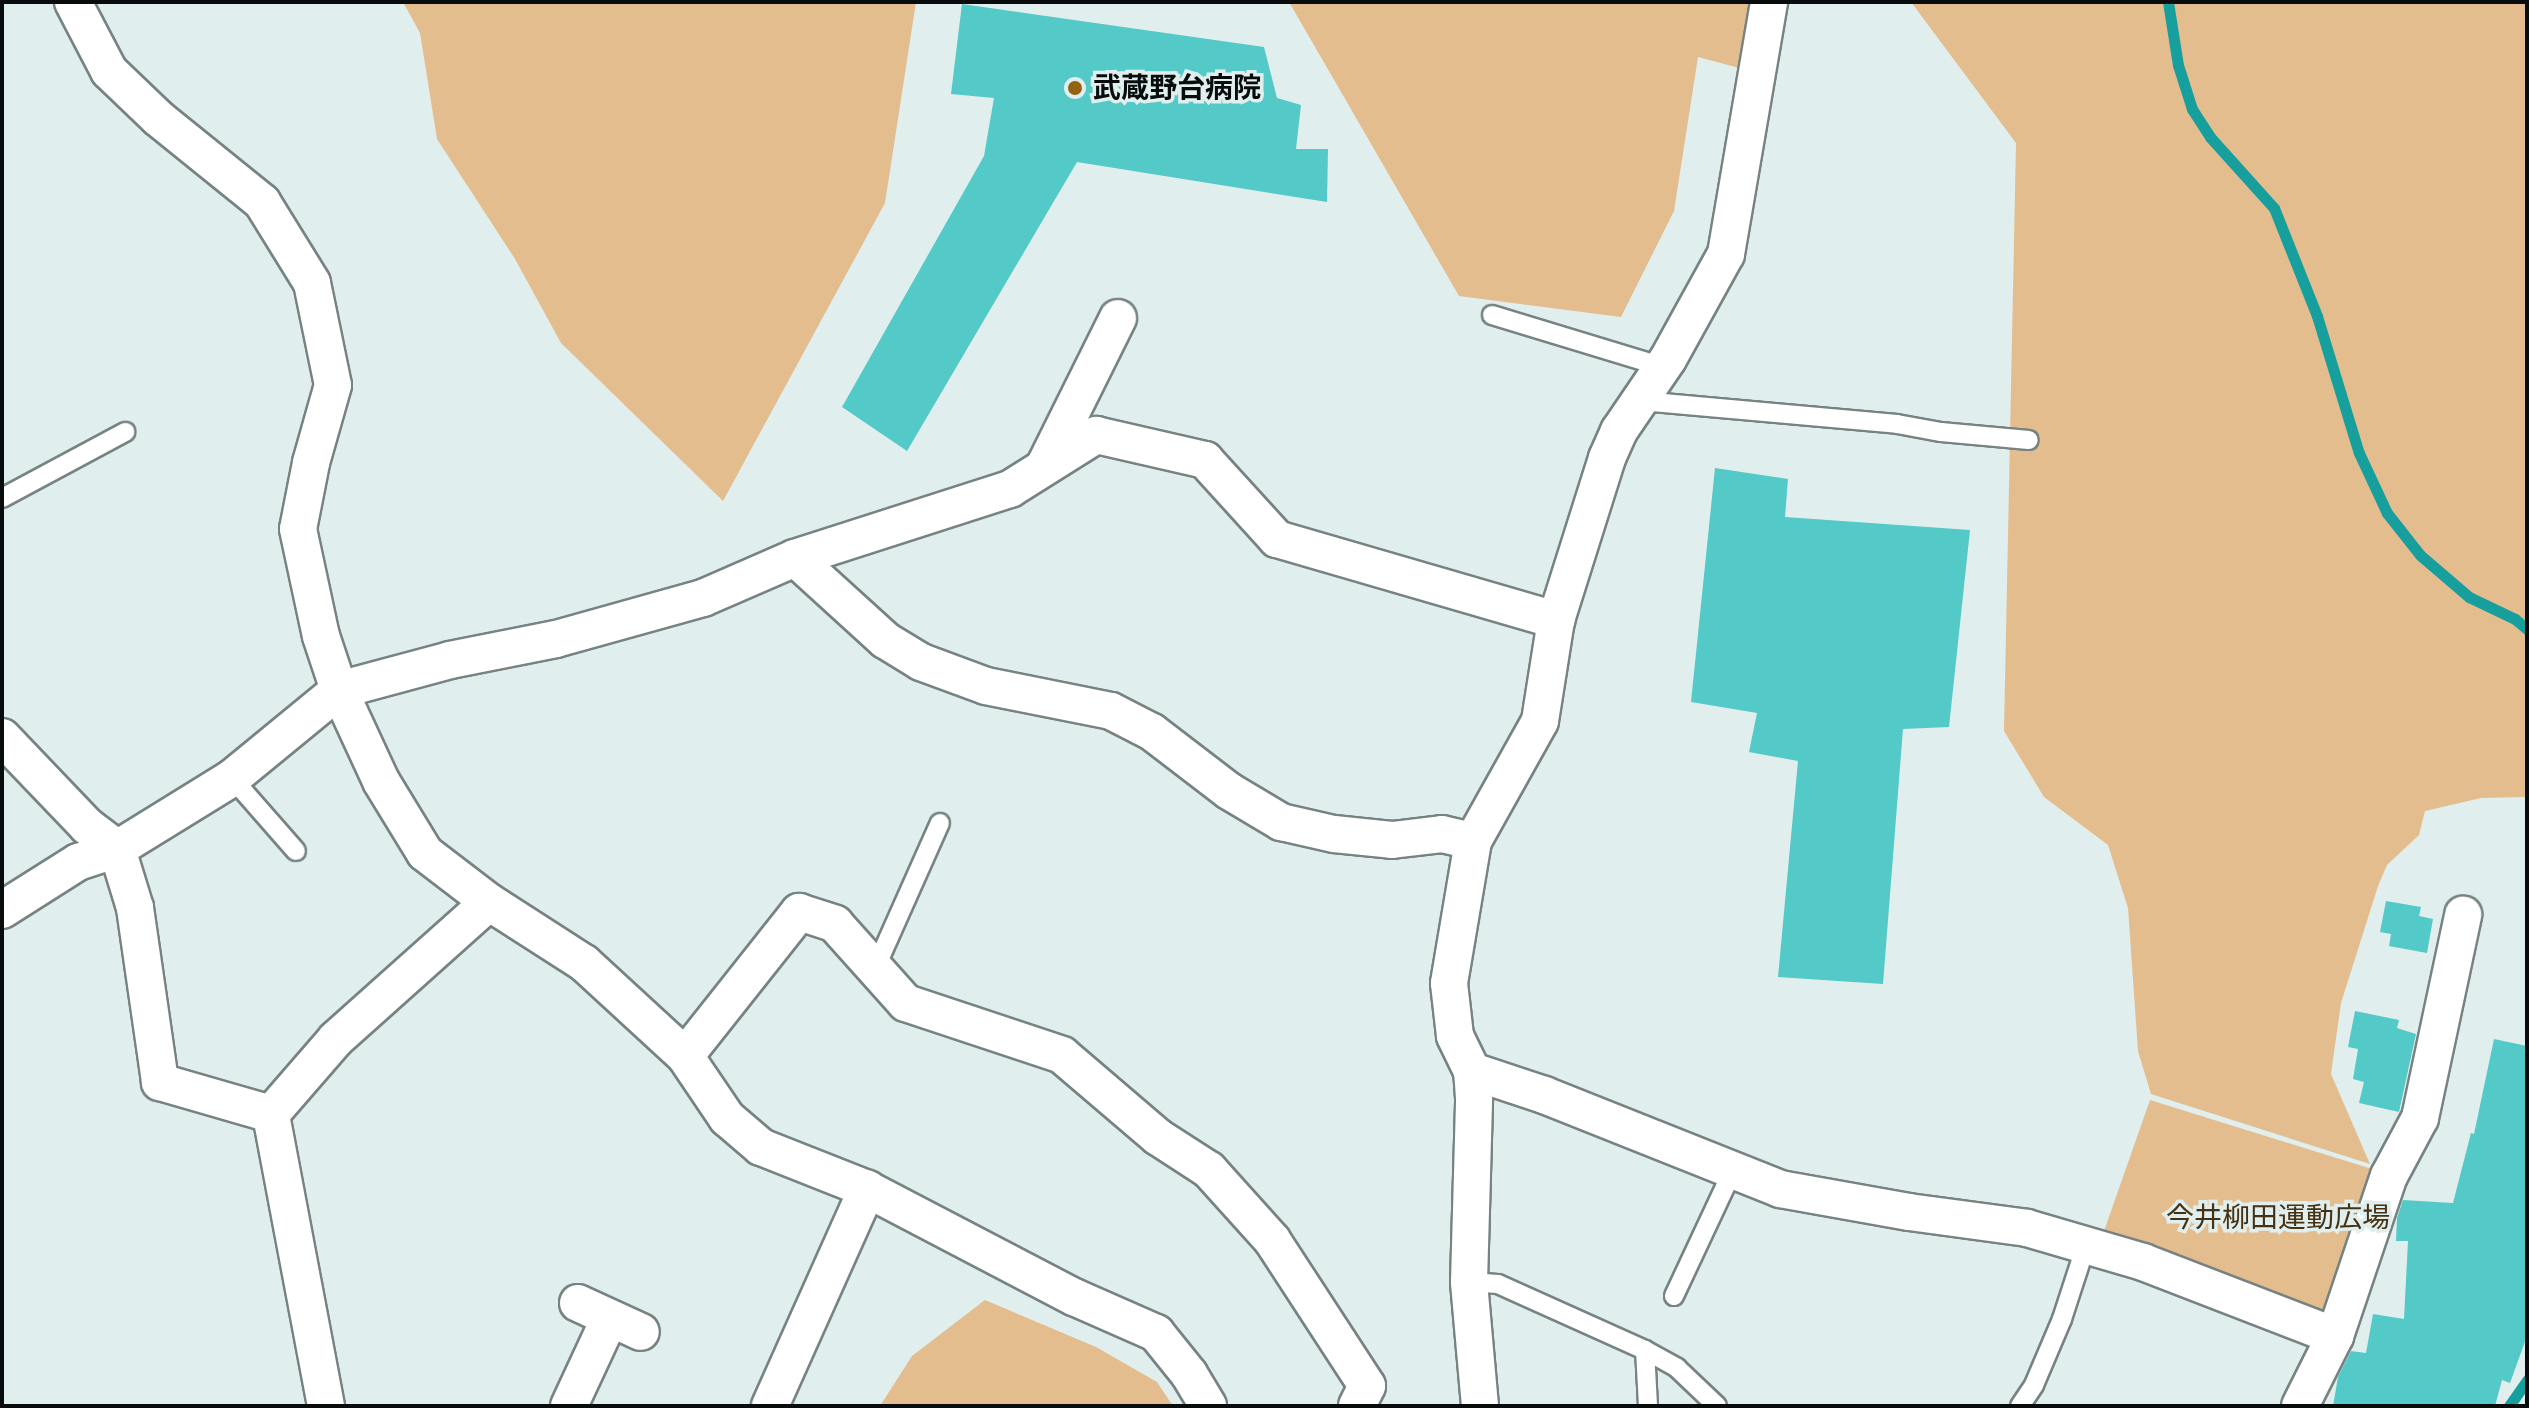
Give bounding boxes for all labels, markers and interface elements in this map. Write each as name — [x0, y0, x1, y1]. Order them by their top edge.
place label: 武蔵野台病院 — [1093, 71, 1261, 105]
marker: 武蔵野台病院 — [1064, 77, 1086, 99]
park label: 今井柳田運動広場 — [2166, 1201, 2390, 1235]

